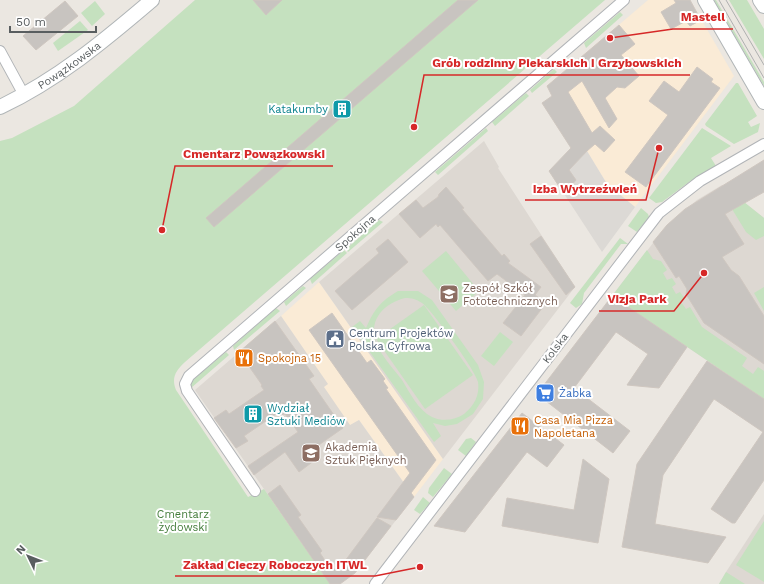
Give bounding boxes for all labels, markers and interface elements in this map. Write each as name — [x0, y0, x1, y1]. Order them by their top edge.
callout: Mastell — [673, 5, 733, 29]
scale bar — [10, 8, 96, 34]
text: Mastell — [681, 10, 725, 24]
text: 50 m — [16, 15, 46, 29]
street label: Powązkowska — [36, 39, 104, 92]
callout: Grób rodzinny Piekarskich i Grzybowskich — [424, 51, 690, 75]
text: Grób rodzinny Piekarskich i Grzybowskich — [432, 56, 682, 70]
building icon: Katakumby — [331, 98, 353, 120]
place label: Katakumby — [268, 103, 328, 116]
callout: Cmentarz Powązkowski — [175, 142, 333, 166]
text: Cmentarz Powązkowski — [183, 147, 325, 161]
callout: Izba Wytrzeźwień — [525, 176, 646, 200]
text: Izba Wytrzeźwień — [533, 182, 637, 196]
street label: Spokojna — [333, 212, 378, 254]
place label: Zespół Szkół Fototechnicznych — [463, 282, 558, 308]
school or university icon: Zespół Szkół Fototechnicznych — [438, 283, 460, 305]
callout: Vizja Park — [599, 287, 674, 311]
text: Vizja Park — [607, 292, 667, 306]
place label: Centrum Projektów Polska Cyfrowa — [349, 327, 453, 353]
public building icon: Centrum Projektów Polska Cyfrowa — [324, 328, 346, 350]
street label: Kolska — [540, 330, 571, 366]
restaurant icon: Spokojna 15 — [233, 347, 255, 369]
place label: Spokojna 15 — [258, 352, 321, 365]
supermarket icon: Żabka — [534, 382, 556, 404]
place label: Żabka — [559, 386, 591, 400]
place label: Wydział Sztuki Mediów — [267, 402, 345, 428]
building icon: Wydział Sztuki Mediów — [242, 403, 264, 425]
place label: Casa Mia Pizza Napoletana — [534, 414, 613, 440]
restaurant icon: Casa Mia Pizza Napoletana — [509, 415, 531, 437]
place label: Akademia Sztuk Pięknych — [325, 441, 407, 467]
school or university icon: Akademia Sztuk Pięknych — [300, 442, 322, 464]
park label: Cmentarz żydowski — [157, 508, 209, 534]
north arrow — [8, 536, 48, 576]
text: N — [14, 542, 29, 557]
callout: Zakład Cieczy Roboczych ITWL — [175, 552, 375, 576]
text: Zakład Cieczy Roboczych ITWL — [183, 558, 367, 572]

